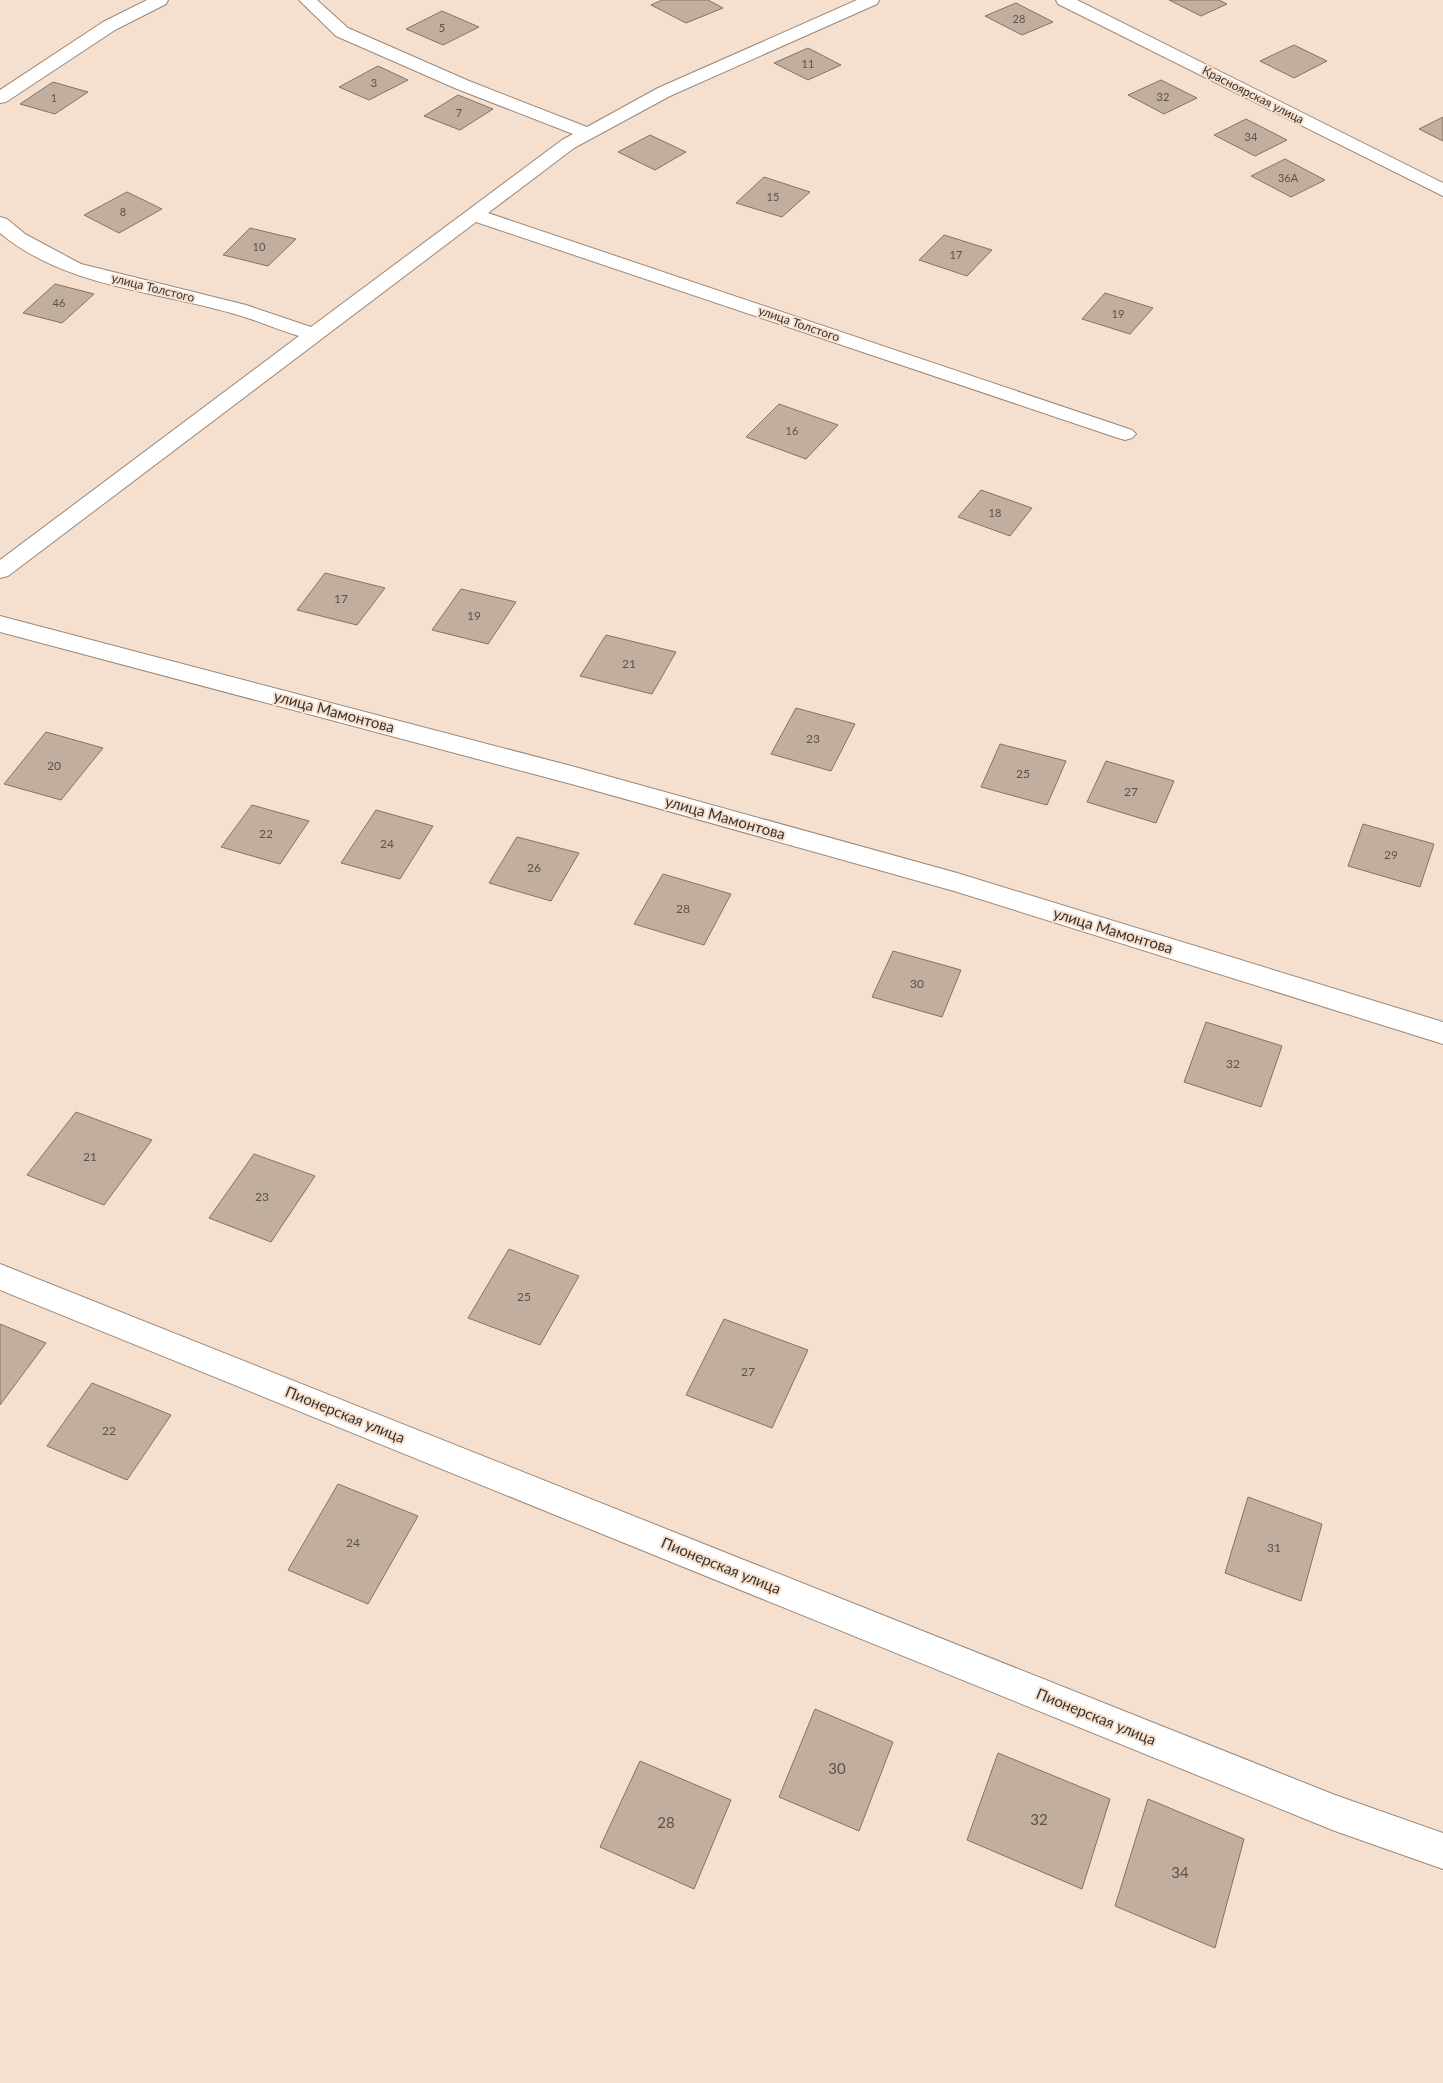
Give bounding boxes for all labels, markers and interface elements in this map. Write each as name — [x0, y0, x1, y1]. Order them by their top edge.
house number: 28 — [1013, 12, 1025, 25]
house number: 5 — [439, 21, 445, 34]
house number: 11 — [802, 57, 814, 70]
street label: Красноярская улица — [1200, 62, 1307, 127]
house number: 3 — [371, 76, 377, 89]
house number: 32 — [1157, 90, 1169, 103]
house number: 1 — [51, 91, 57, 104]
house number: 7 — [456, 106, 462, 119]
house number: 34 — [1245, 130, 1258, 143]
house number: 36А — [1278, 171, 1299, 184]
house number: 15 — [767, 190, 779, 203]
house number: 8 — [120, 205, 126, 218]
house number: 10 — [253, 240, 266, 253]
house number: 17 — [950, 248, 962, 261]
street label: улица Толстого — [110, 270, 196, 305]
house number: 46 — [53, 296, 65, 309]
street label: улица Толстого — [757, 303, 842, 345]
house number: 19 — [1112, 307, 1124, 320]
house number: 16 — [786, 424, 798, 437]
house number: 18 — [989, 506, 1001, 519]
house number: 17 — [334, 591, 348, 606]
house number: 19 — [467, 608, 481, 623]
house number: 21 — [622, 656, 636, 671]
street label: улица Мамонтова — [272, 686, 397, 736]
house number: 23 — [806, 731, 820, 746]
house number: 20 — [47, 758, 61, 773]
house number: 25 — [1016, 766, 1030, 781]
house number: 27 — [1124, 784, 1138, 799]
street label: улица Мамонтова — [663, 791, 787, 843]
house number: 22 — [259, 826, 273, 841]
house number: 24 — [380, 836, 394, 851]
house number: 29 — [1384, 847, 1398, 862]
house number: 26 — [527, 860, 541, 875]
house number: 28 — [676, 901, 690, 916]
street label: улица Мамонтова — [1051, 903, 1175, 957]
house number: 30 — [910, 976, 924, 991]
house number: 32 — [1226, 1056, 1240, 1071]
house number: 21 — [83, 1149, 97, 1164]
house number: 23 — [255, 1189, 269, 1204]
house number: 25 — [517, 1289, 531, 1304]
house number: 27 — [741, 1364, 755, 1379]
street label: Пионерская улица — [283, 1382, 408, 1446]
house number: 22 — [102, 1423, 116, 1438]
street label: Пионерская улица — [659, 1533, 784, 1597]
house number: 24 — [346, 1535, 360, 1550]
house number: 31 — [1267, 1540, 1281, 1555]
street label: Пионерская улица — [1034, 1684, 1159, 1748]
house number: 30 — [828, 1759, 846, 1777]
house number: 32 — [1030, 1810, 1048, 1828]
house number: 28 — [657, 1813, 675, 1831]
house number: 34 — [1171, 1863, 1189, 1881]

